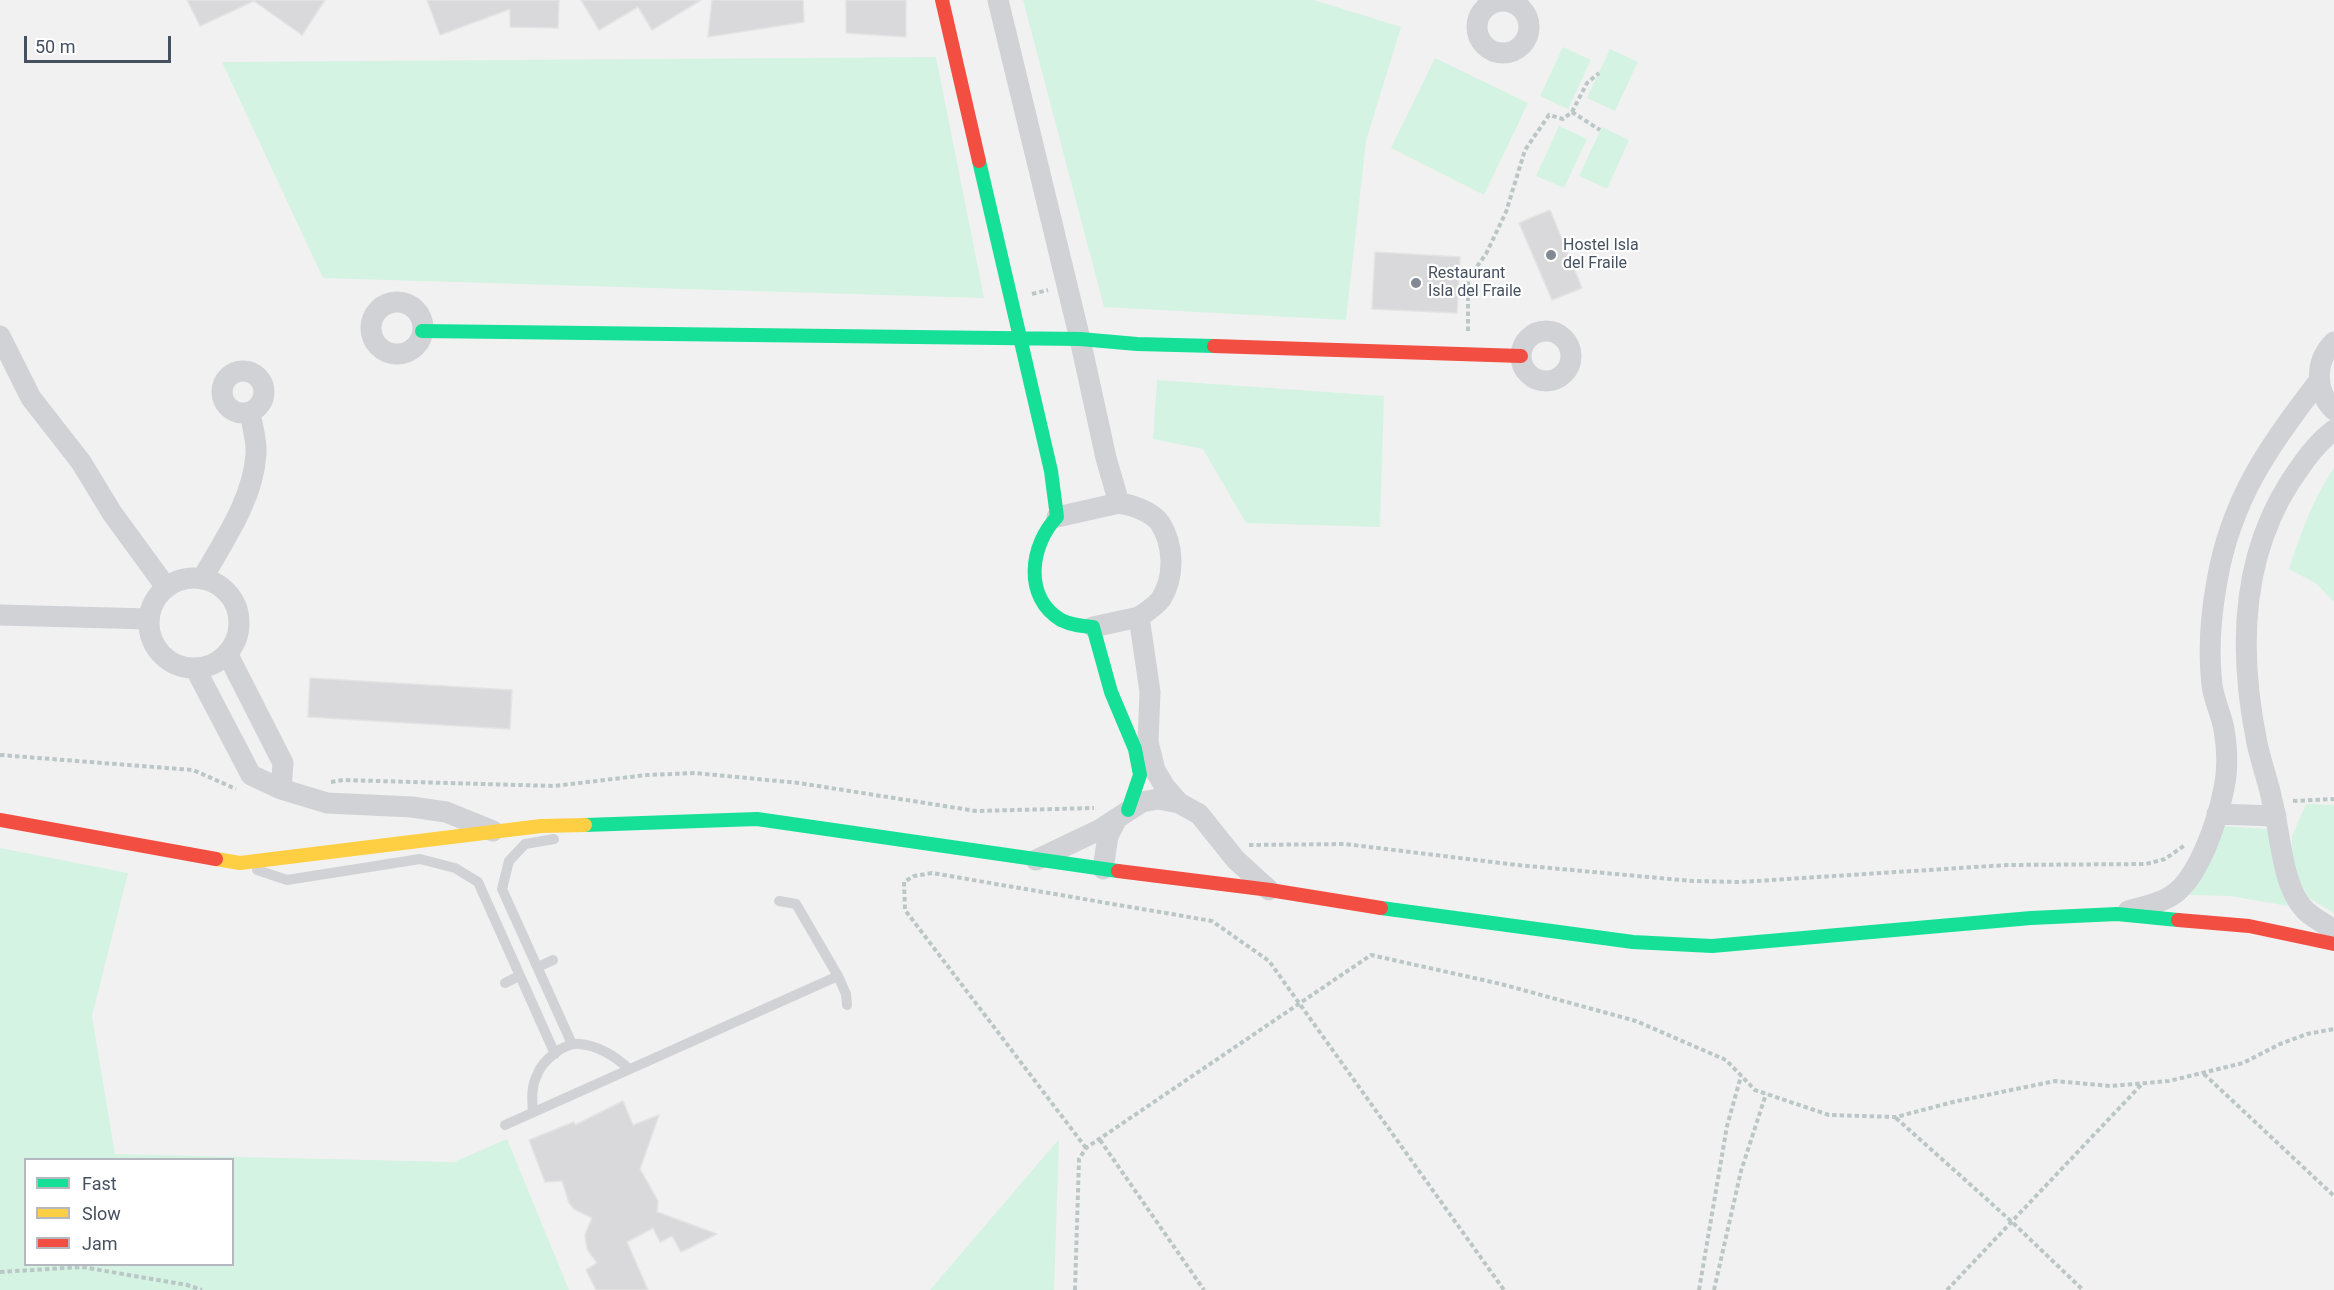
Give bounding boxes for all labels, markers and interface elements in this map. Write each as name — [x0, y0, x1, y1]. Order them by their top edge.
scale bar — [27, 24, 174, 62]
text: 50 m — [35, 36, 75, 57]
place label: Hostel Isla del Fraile — [1563, 236, 1639, 274]
marker: Hostel Isla del Fraile — [1544, 248, 1558, 262]
place label: Restaurant Isla del Fraile — [1428, 264, 1521, 302]
marker: Restaurant Isla del Fraile — [1409, 276, 1423, 290]
legend — [24, 1158, 234, 1266]
text: Fast — [82, 1173, 117, 1194]
text: Slow — [82, 1203, 121, 1224]
text: Jam — [82, 1233, 118, 1254]

